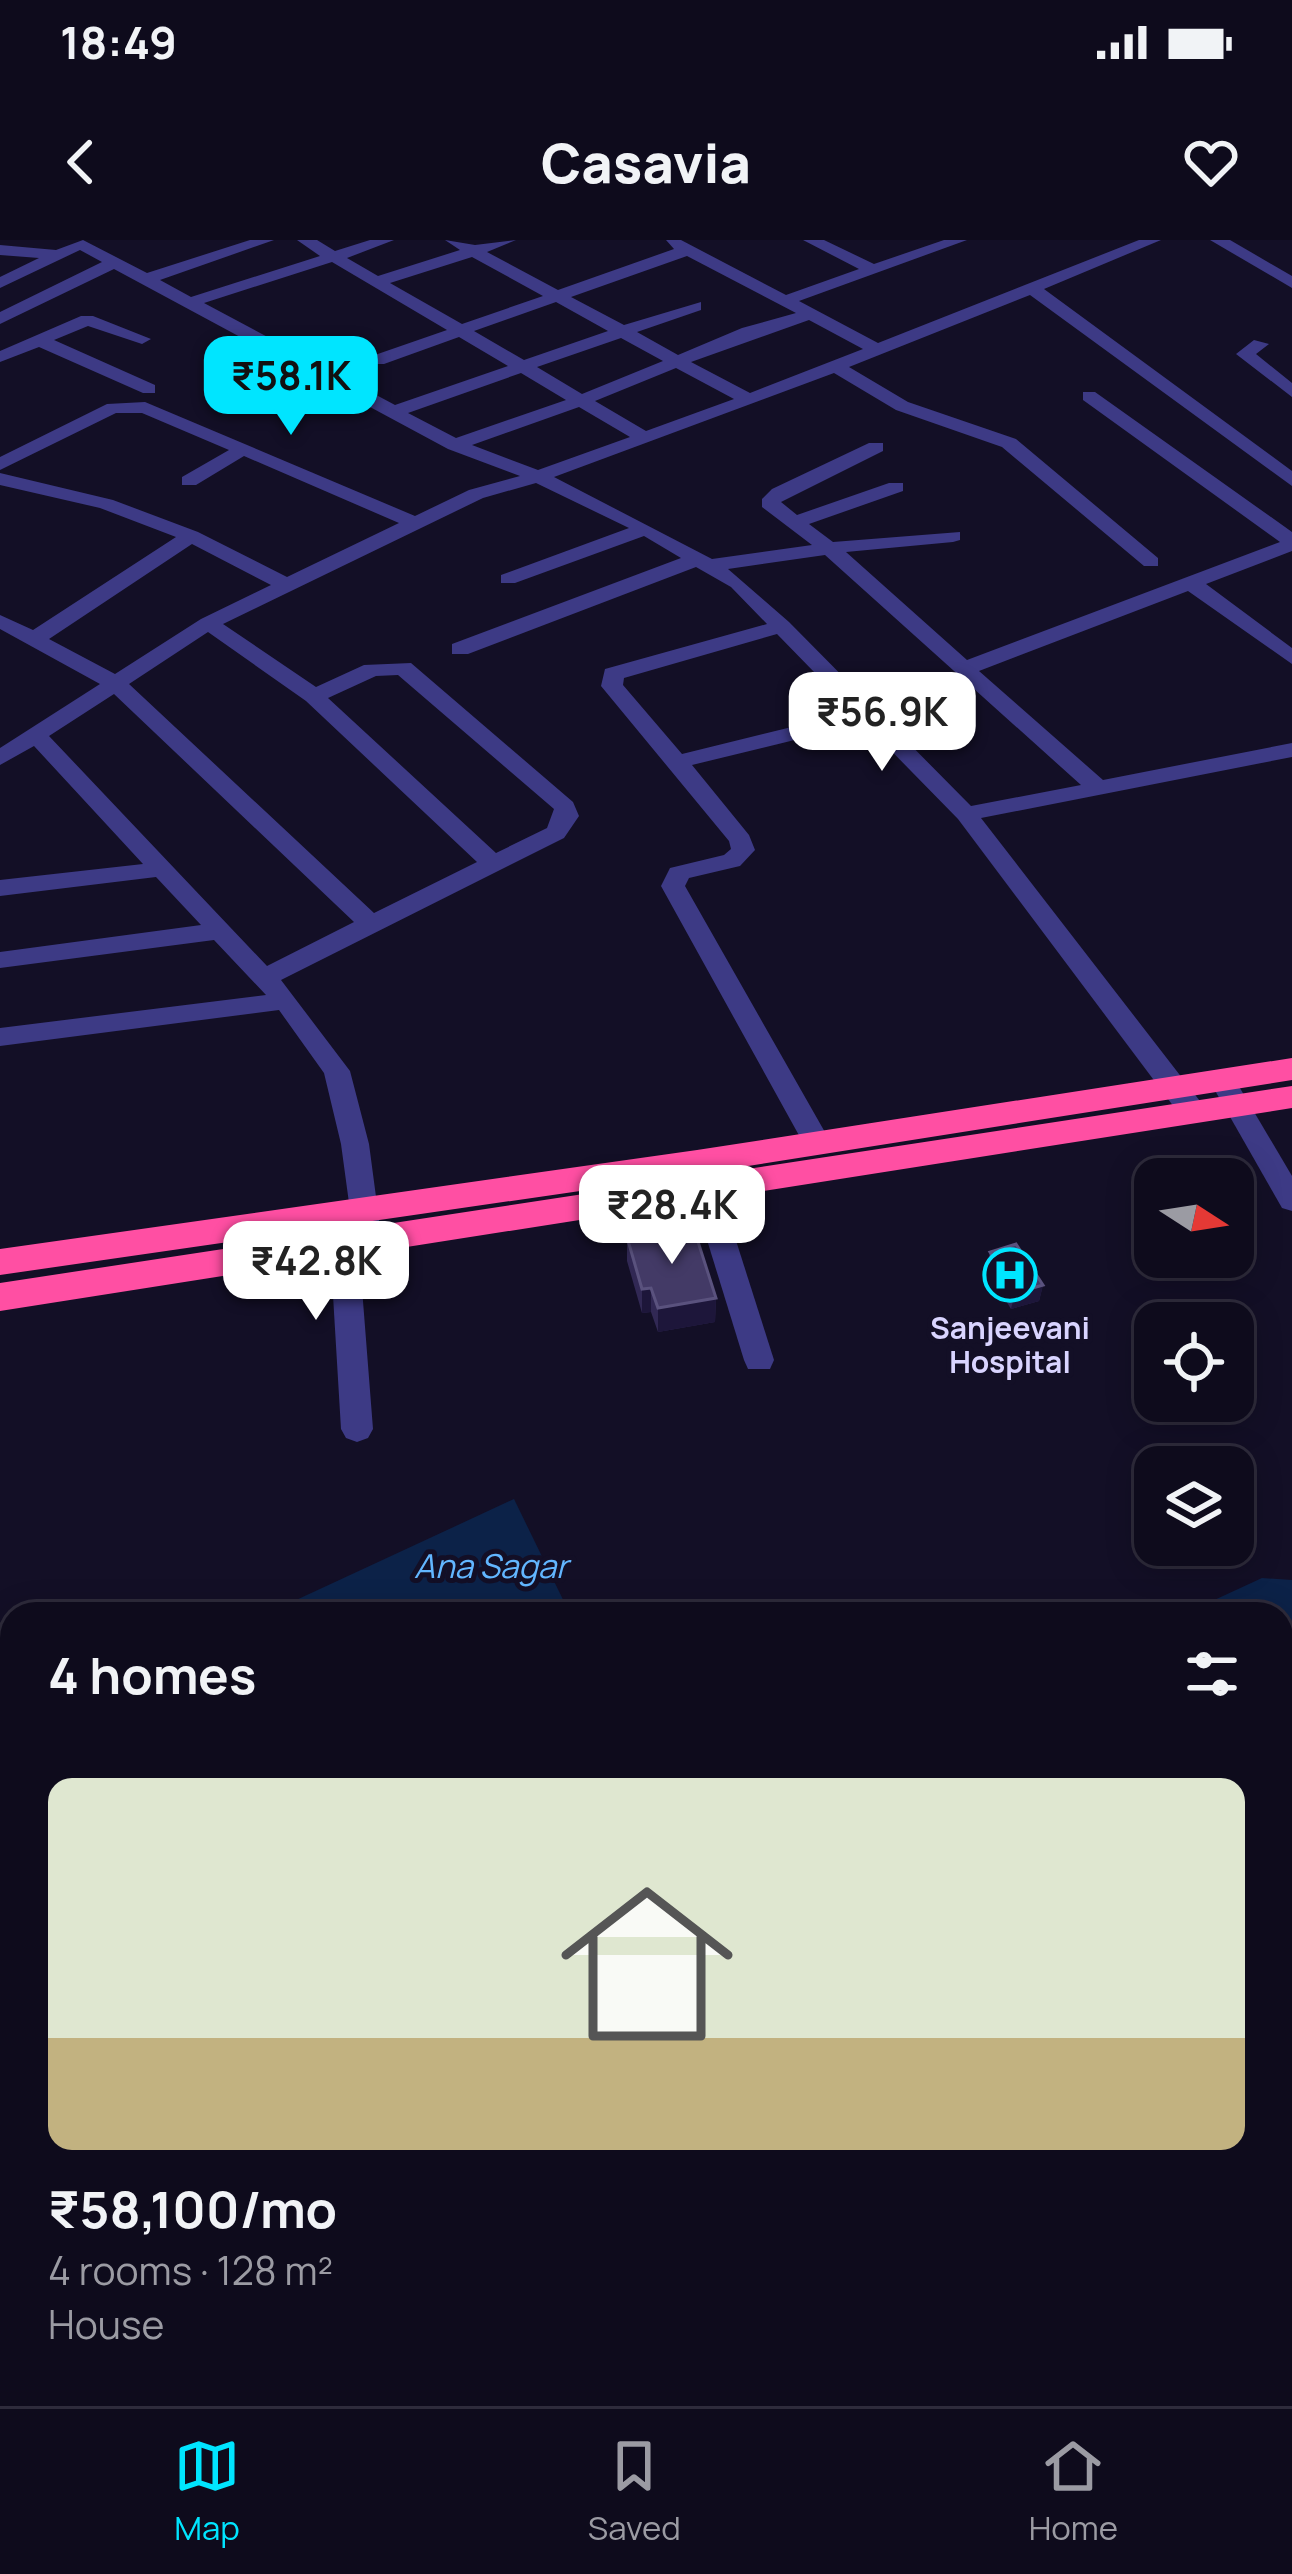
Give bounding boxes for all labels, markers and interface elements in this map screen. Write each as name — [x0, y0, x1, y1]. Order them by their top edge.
text: 18:49 — [60, 11, 177, 73]
text: Casavia — [541, 125, 751, 199]
icon: back — [48, 129, 114, 195]
icon: heart — [1178, 129, 1244, 195]
pin: ₹58.1K — [193, 336, 389, 438]
text: ₹58.1K — [231, 348, 351, 402]
pin: ₹56.9K — [784, 672, 980, 774]
text: ₹56.9K — [816, 684, 948, 738]
north arrow — [1134, 1158, 1254, 1278]
map controls — [1134, 1158, 1254, 1566]
pin: ₹28.4K — [574, 1165, 770, 1267]
text: ₹28.4K — [606, 1177, 738, 1231]
pin: ₹42.8K — [218, 1221, 414, 1323]
text: ₹42.8K — [250, 1233, 382, 1287]
hospital icon: Sanjeevani Hospital — [982, 1247, 1038, 1303]
button: locate — [1134, 1302, 1254, 1422]
place label: Sanjeevani Hospital — [930, 1307, 1090, 1382]
button: layers — [1134, 1446, 1254, 1566]
water label: Ana Sagar — [414, 1543, 572, 1588]
text: 4 homes — [48, 1640, 256, 1709]
icon: filters — [1179, 1641, 1245, 1707]
icon: home — [539, 1856, 755, 2072]
text: ₹58,100/mo — [48, 2174, 337, 2243]
text: 4 rooms · 128 m² — [48, 2243, 333, 2297]
text: House — [48, 2297, 164, 2351]
tab: Map — [174, 2433, 240, 2550]
tab: Saved — [588, 2433, 681, 2550]
tab: Home — [1029, 2433, 1118, 2550]

